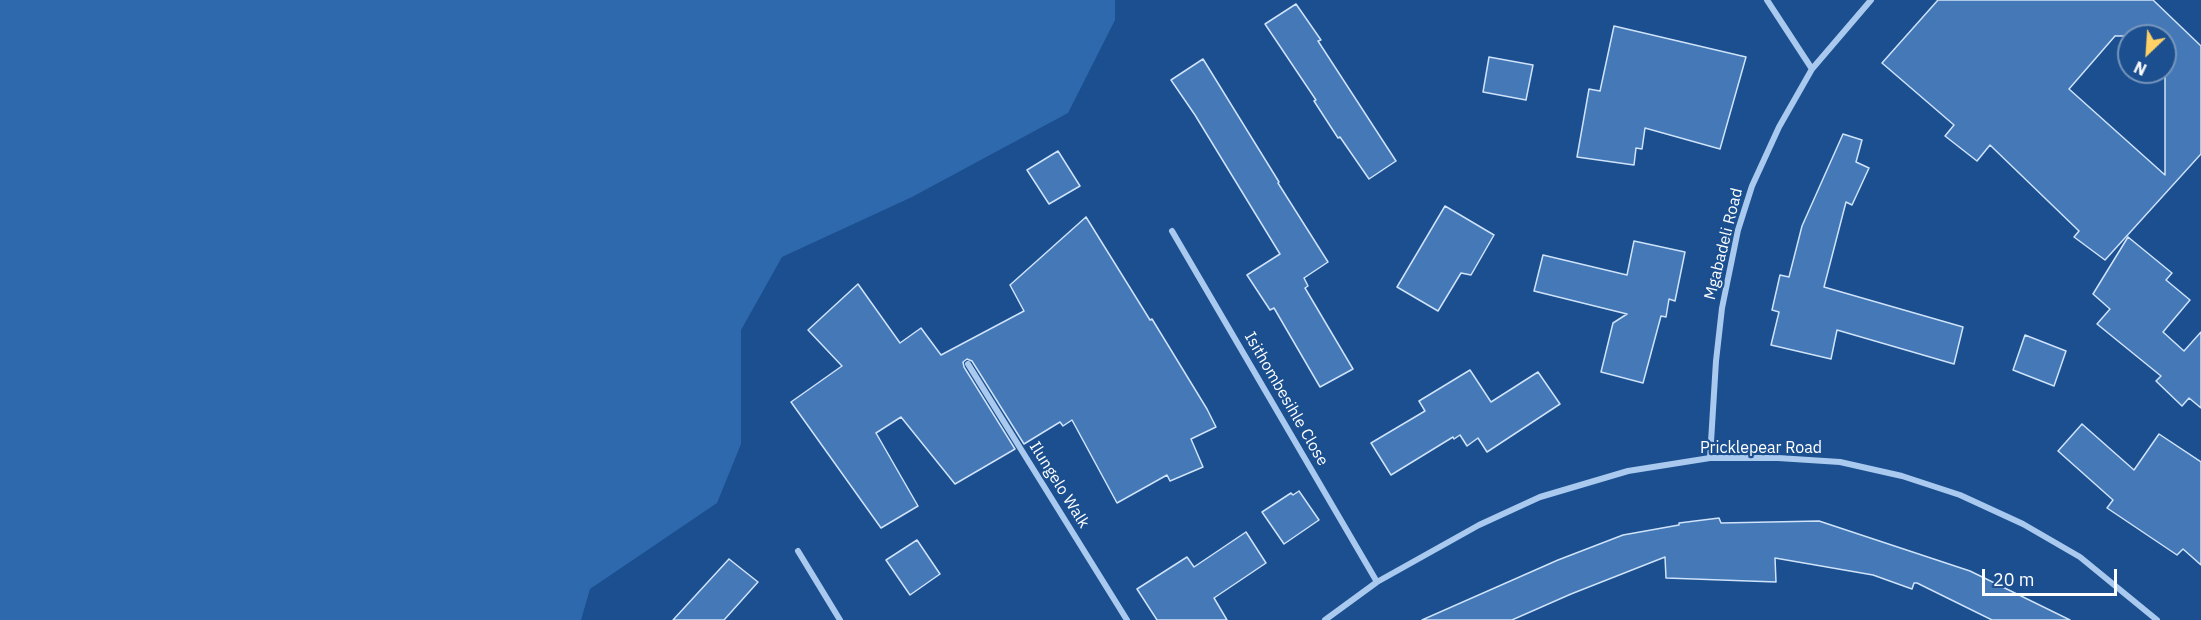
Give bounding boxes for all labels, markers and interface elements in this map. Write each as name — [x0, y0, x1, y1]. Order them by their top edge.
north arrow — [2117, 24, 2177, 84]
text: N — [2131, 57, 2150, 80]
street label: Mgabadeli Road — [1701, 186, 1747, 302]
street label: Isithombesihle Close — [1240, 329, 1332, 469]
street label: Ilungelo Walk — [1025, 438, 1093, 532]
street label: Pricklepear Road — [1700, 438, 1822, 458]
scale bar — [1985, 557, 2120, 595]
text: 20 m — [1993, 568, 2035, 591]

